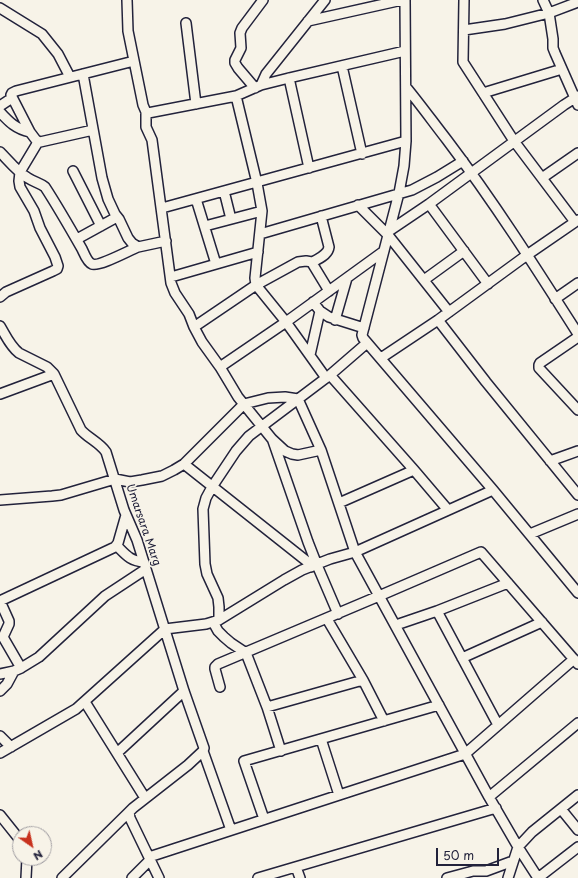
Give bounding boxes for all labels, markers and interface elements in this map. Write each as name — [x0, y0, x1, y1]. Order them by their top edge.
street label: Umarsara Marg — [123, 482, 163, 568]
north arrow — [12, 826, 52, 866]
scale bar — [438, 840, 501, 866]
text: N — [30, 846, 47, 865]
text: 50 m — [443, 846, 474, 864]

